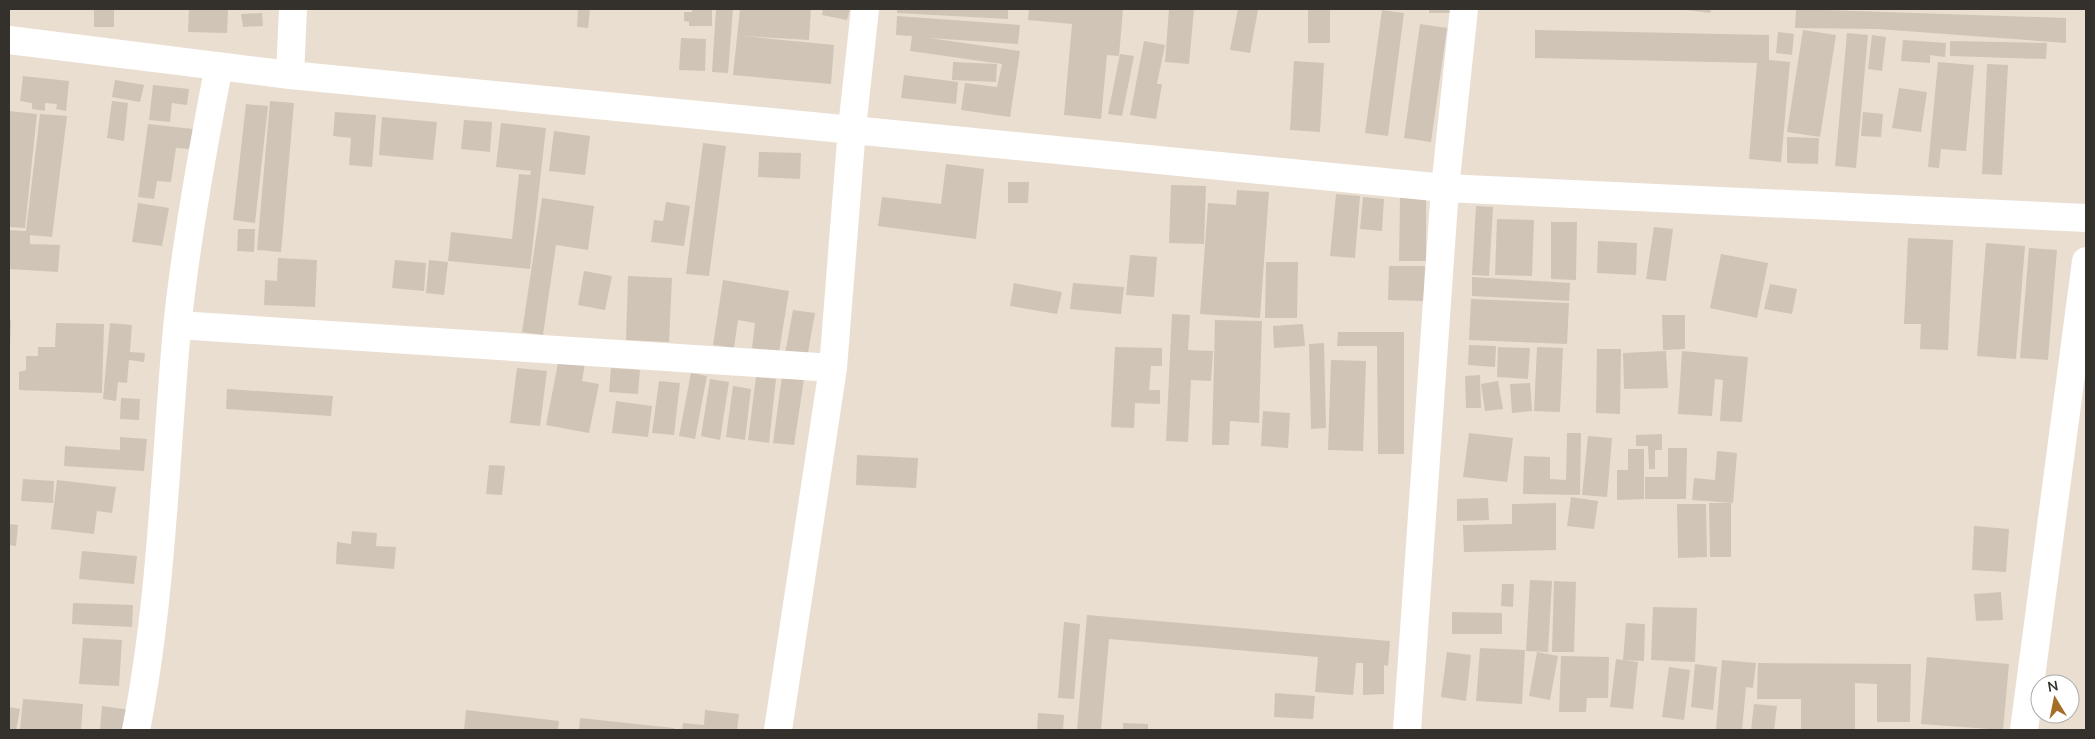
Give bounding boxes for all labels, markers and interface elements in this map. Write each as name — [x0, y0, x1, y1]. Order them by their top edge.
north arrow — [2030, 674, 2080, 724]
text: N — [2046, 676, 2060, 696]

